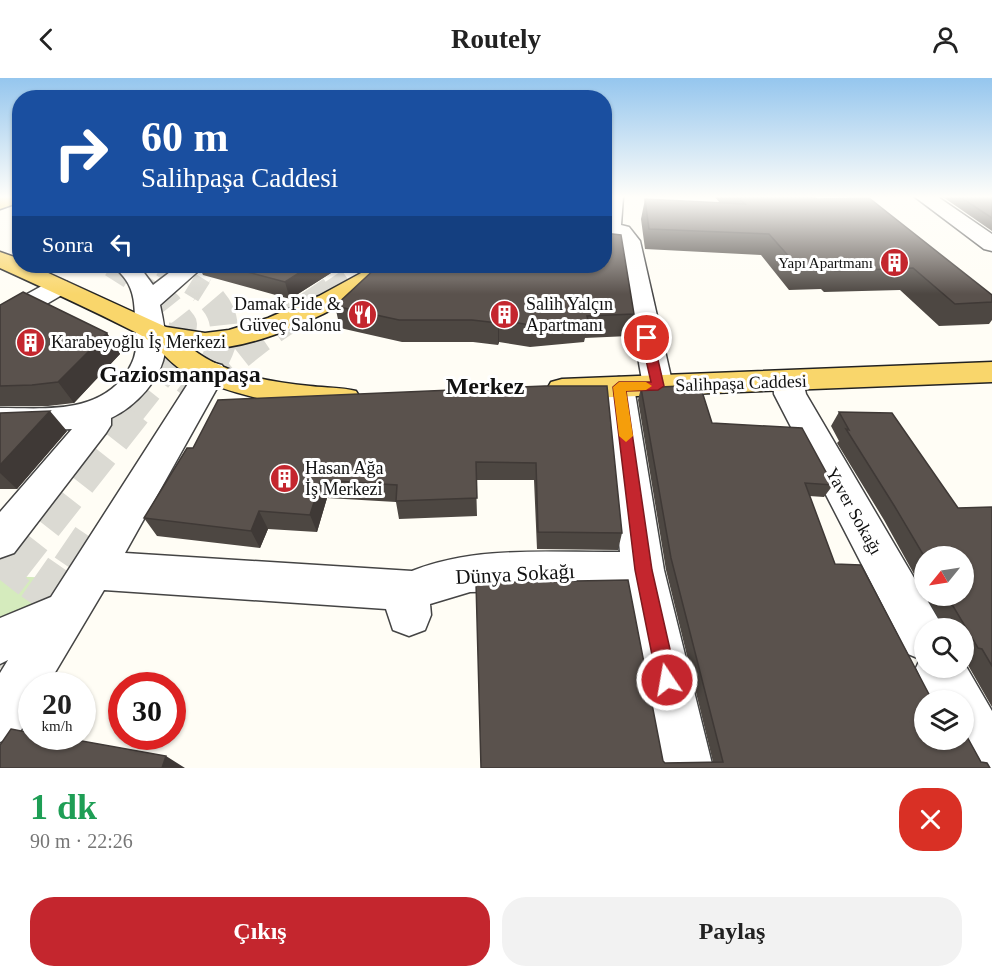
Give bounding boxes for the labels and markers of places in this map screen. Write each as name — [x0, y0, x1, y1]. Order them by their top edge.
building icon: Yapı Apartmanı — [878, 247, 910, 279]
place label: Yapı Apartmanı — [778, 255, 873, 271]
place label: Damak Pide & Güveç Salonu — [234, 294, 341, 335]
place label: Salih Yalçın Apartmanı — [526, 294, 613, 335]
restaurant icon: Damak Pide & Güveç Salonu — [346, 298, 378, 330]
building icon: Salih Yalçın Apartmanı — [489, 298, 521, 330]
pin — [621, 312, 672, 363]
building icon: Karabeyoğlu İş Merkezi — [14, 326, 46, 358]
place label: Karabeyoğlu İş Merkezi — [51, 332, 226, 352]
place label: Hasan Ağa İş Merkezi — [305, 458, 383, 499]
building icon: Hasan Ağa İş Merkezi — [268, 462, 300, 494]

